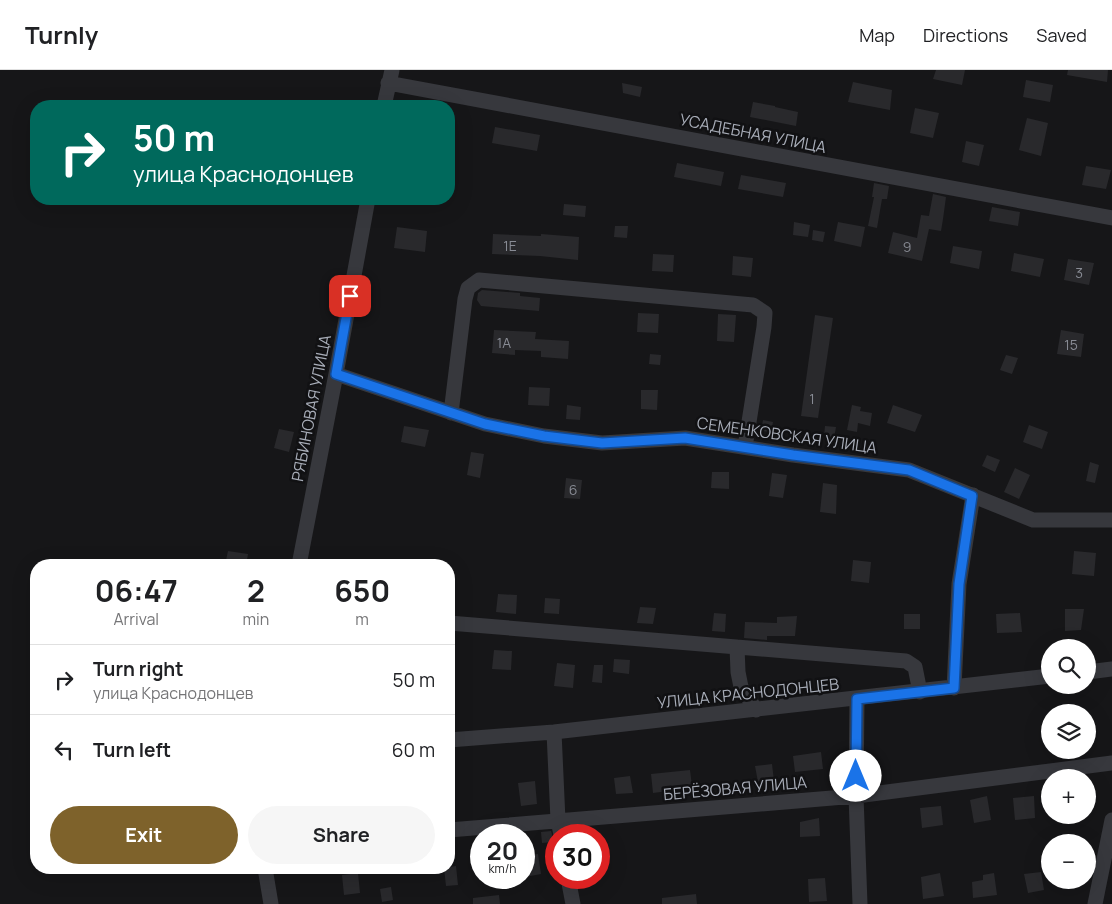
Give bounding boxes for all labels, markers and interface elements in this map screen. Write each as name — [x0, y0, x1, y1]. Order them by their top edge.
text: Turnly — [25, 18, 98, 51]
text: Map — [859, 23, 895, 47]
text: Directions — [923, 23, 1008, 47]
text: Saved — [1036, 23, 1087, 47]
street label: УСАДЕБНАЯ УЛИЦА — [678, 108, 828, 158]
text: 50 m — [133, 114, 215, 162]
icon: right — [50, 120, 115, 185]
text: улица Краснодонцев — [133, 159, 353, 189]
house number: 1Е — [503, 236, 517, 255]
house number: 9 — [903, 237, 911, 256]
house number: 3 — [1075, 263, 1083, 282]
pin — [329, 275, 371, 317]
icon: arrive — [336, 282, 364, 310]
street label: РЯБИНОВАЯ УЛИЦА — [286, 333, 336, 483]
house number: 1А — [497, 333, 511, 352]
house number: 15 — [1064, 335, 1078, 354]
house number: 1 — [809, 389, 815, 408]
street label: СЕМЕНКОВСКАЯ УЛИЦА — [696, 411, 878, 459]
house number: 6 — [569, 480, 577, 499]
text: 06:47 — [95, 570, 178, 611]
text: 2 — [247, 570, 265, 611]
text: 650 — [334, 570, 390, 611]
text: Arrival — [113, 608, 159, 630]
text: min — [243, 608, 269, 630]
text: m — [355, 608, 369, 630]
map controls — [1041, 639, 1096, 889]
button: search — [1041, 639, 1096, 694]
text: Turn right — [93, 656, 183, 682]
icon: right — [50, 666, 78, 694]
text: 50 m — [393, 667, 435, 693]
street label: УЛИЦА КРАСНОДОНЦЕВ — [656, 672, 840, 713]
text: улица Краснодонцев — [93, 682, 253, 704]
button: layers — [1041, 704, 1096, 759]
icon: left — [50, 736, 78, 764]
text: Turn left — [93, 737, 171, 763]
text: 60 m — [392, 737, 435, 763]
position arrow — [829, 749, 881, 801]
button: + — [1041, 769, 1096, 824]
street label: БЕРЁЗОВАЯ УЛИЦА — [662, 771, 808, 805]
button: Exit — [50, 806, 238, 864]
button: Share — [248, 806, 435, 864]
speed limit sign: 30 — [545, 824, 610, 889]
text: 20 — [487, 833, 518, 868]
button: − — [1041, 834, 1096, 889]
text: km/h — [489, 860, 516, 877]

